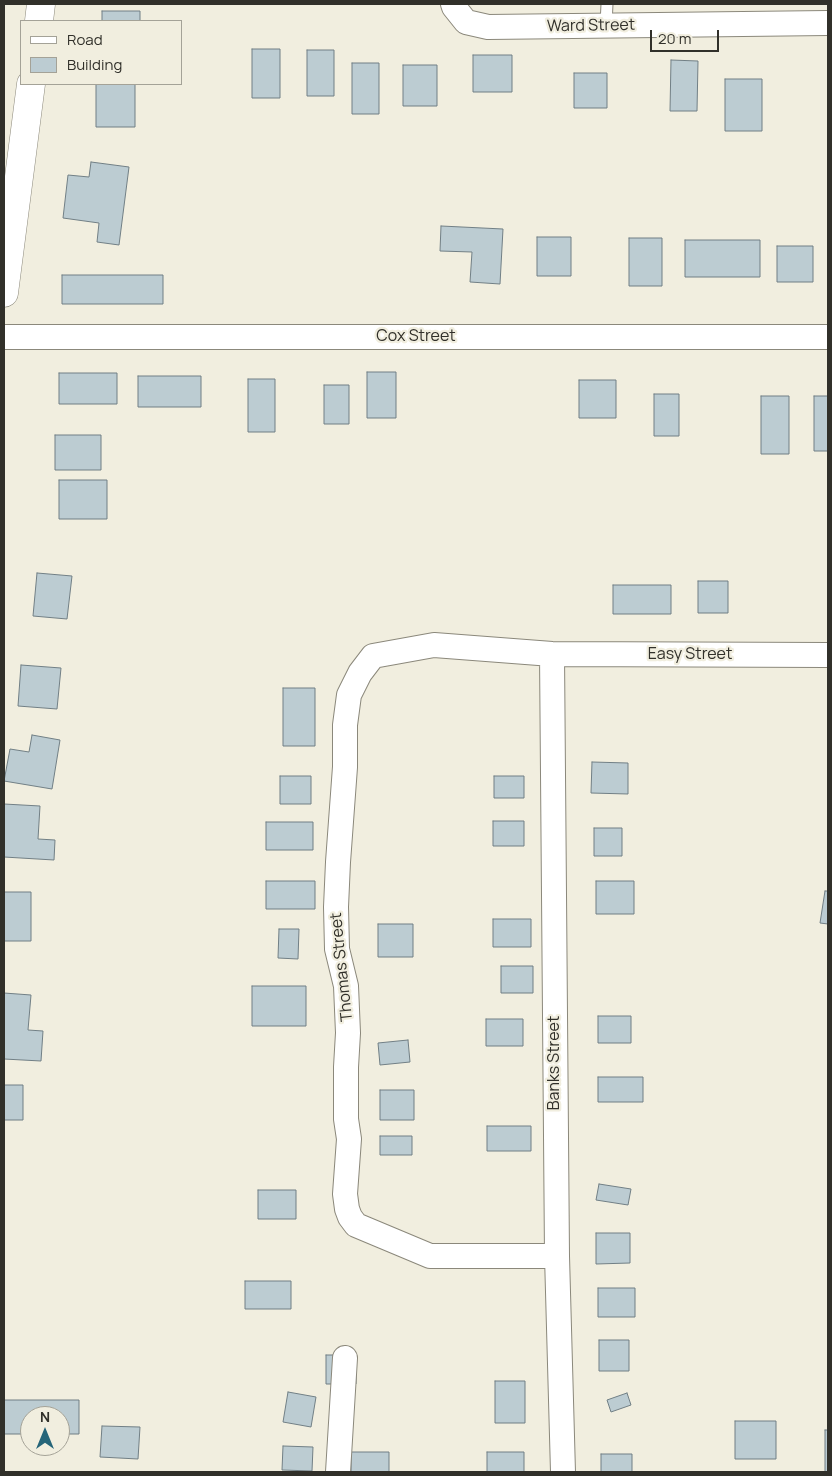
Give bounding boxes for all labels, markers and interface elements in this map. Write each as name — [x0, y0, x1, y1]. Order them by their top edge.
street label: Ward Street — [547, 16, 635, 36]
legend — [20, 20, 182, 85]
scale bar — [652, 20, 721, 52]
text: 20 m — [658, 28, 691, 49]
text: Road — [67, 29, 103, 50]
text: Building — [67, 54, 122, 75]
street label: Cox Street — [376, 327, 456, 347]
street label: Easy Street — [648, 645, 732, 665]
street label: Thomas Street — [327, 912, 357, 1022]
street label: Banks Street — [545, 1016, 565, 1110]
north arrow — [20, 1406, 70, 1456]
text: N — [40, 1407, 50, 1426]

